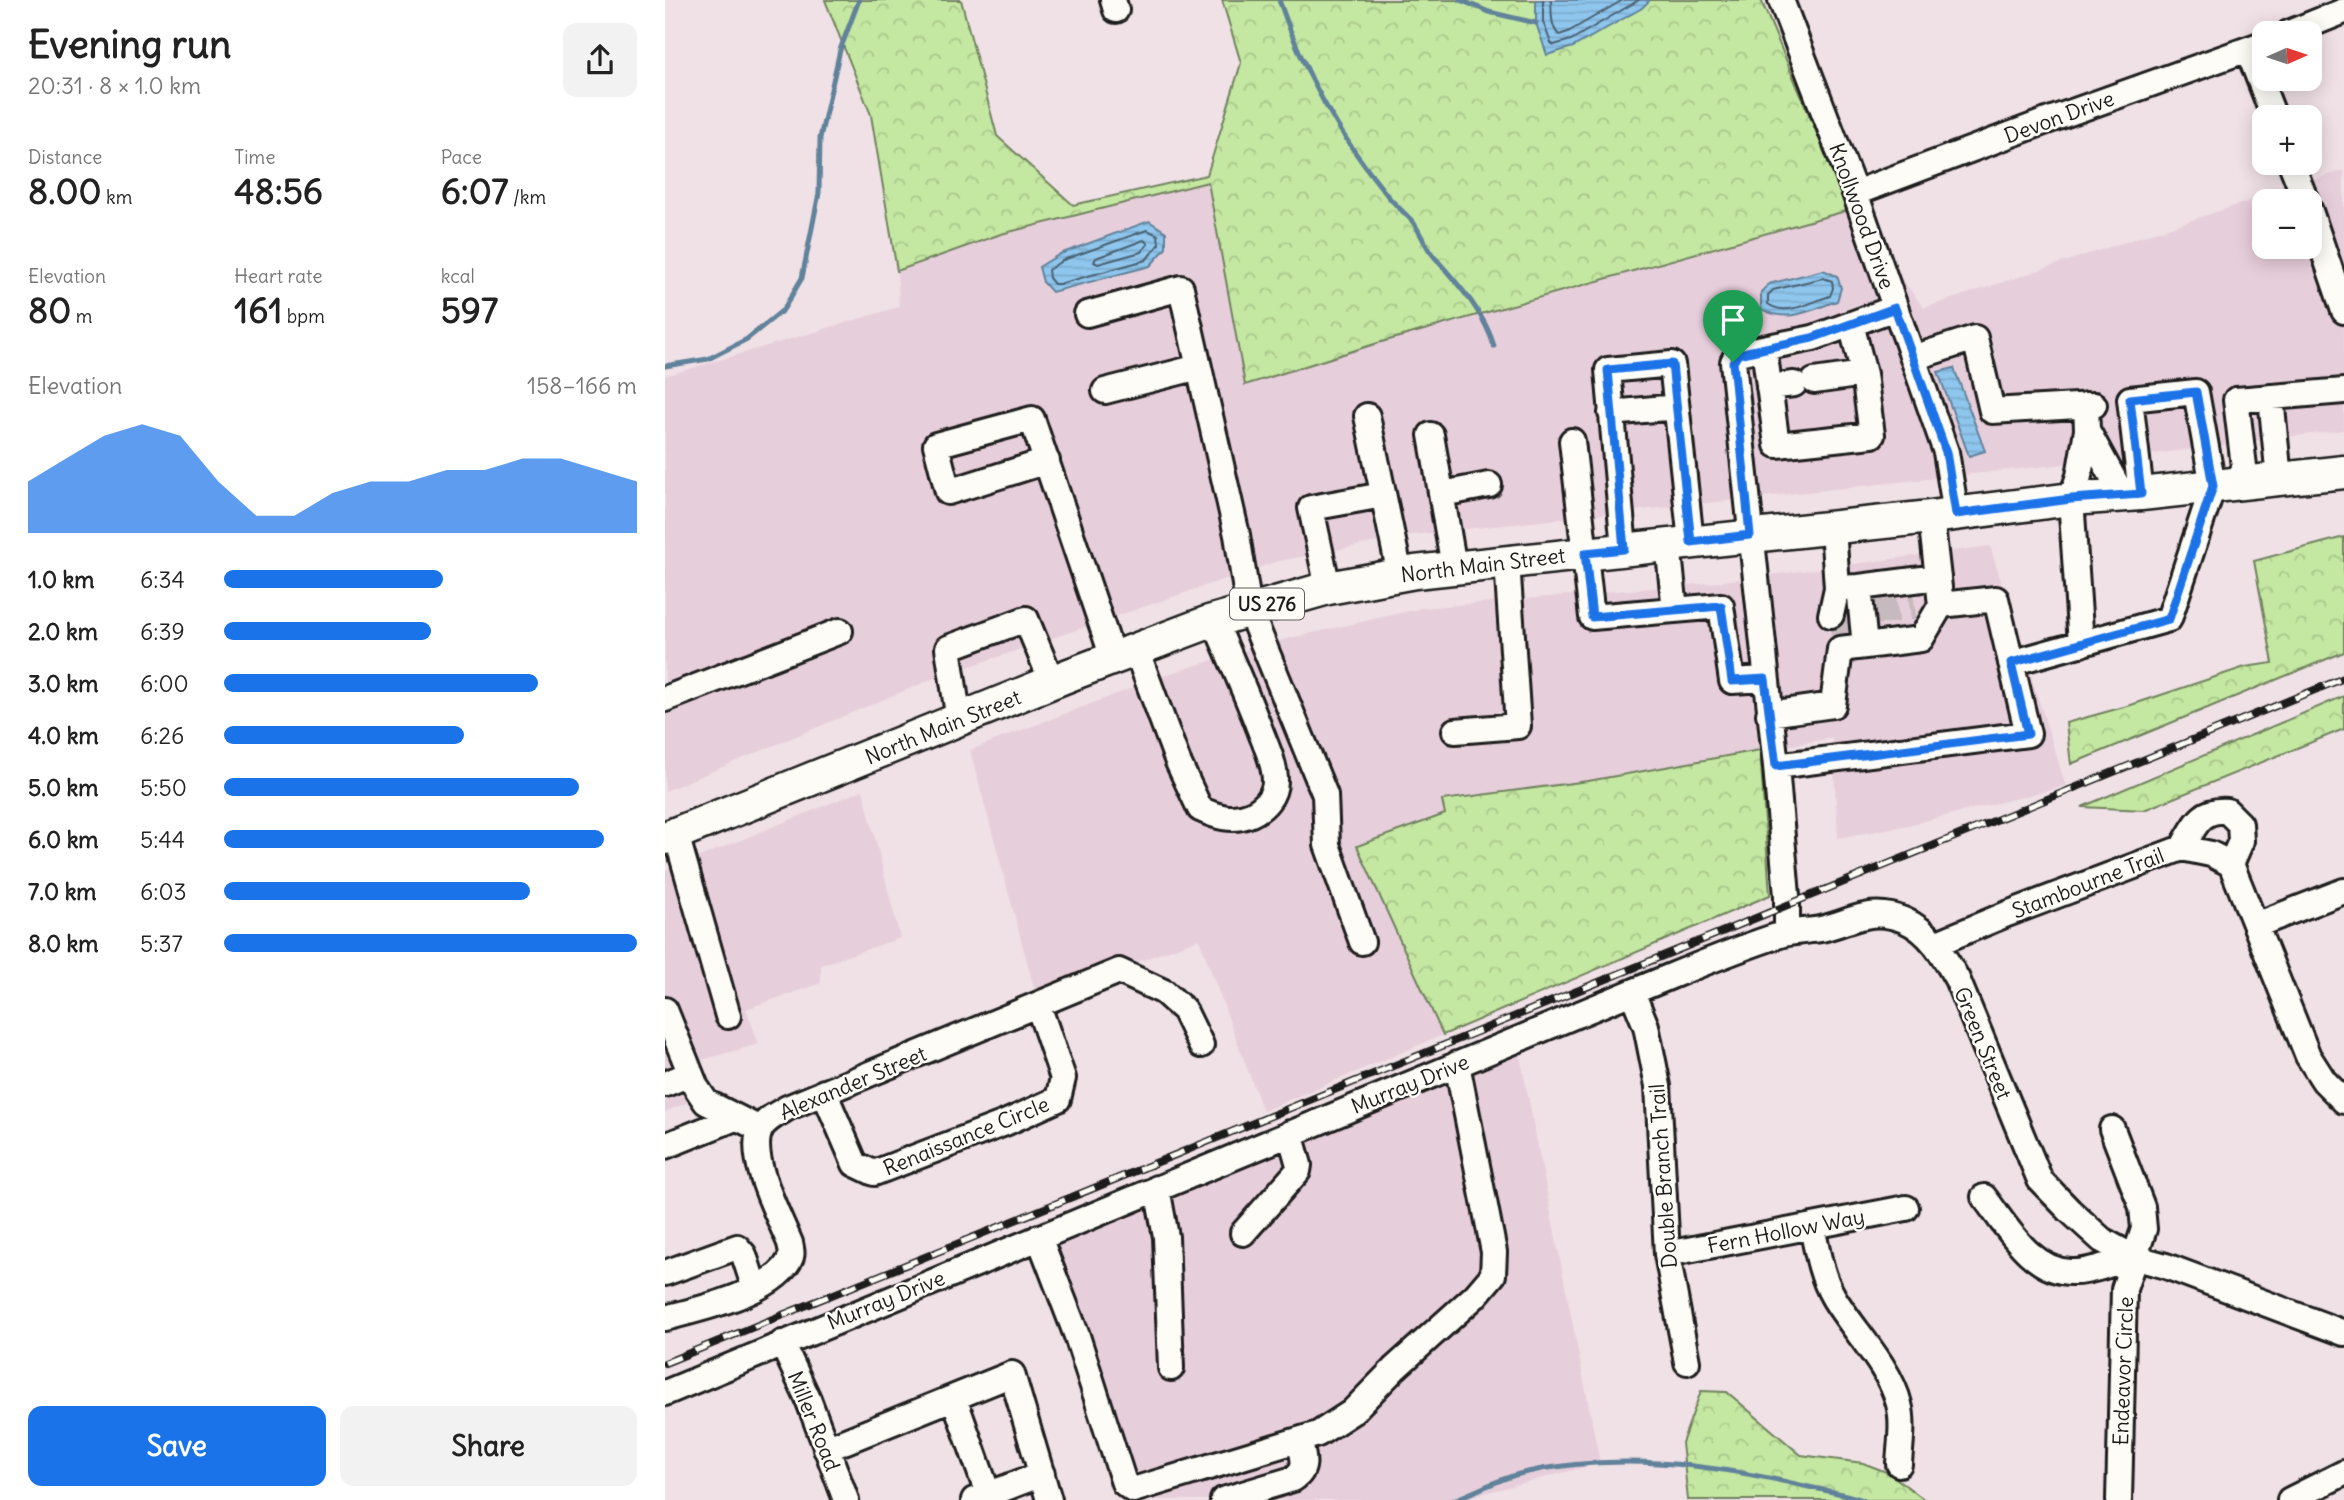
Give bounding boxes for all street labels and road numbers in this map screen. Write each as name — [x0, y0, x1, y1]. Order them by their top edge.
street label: Devon Drive — [2000, 85, 2118, 149]
street label: Knollwood Drive — [1823, 139, 1901, 293]
street label: North Main Street — [1399, 542, 1567, 588]
road number: US 276 — [1230, 589, 1304, 620]
street label: North Main Street — [861, 683, 1025, 771]
street label: Stambourne Trail — [2008, 842, 2168, 924]
street label: Green Street — [1948, 983, 2018, 1103]
street label: Alexander Street — [776, 1040, 930, 1126]
street label: Murray Drive — [1347, 1048, 1473, 1120]
street label: Double Branch Trail — [1643, 1083, 1683, 1269]
street label: Renaissance Circle — [879, 1090, 1053, 1182]
street label: Fern Hollow Way — [1705, 1203, 1867, 1259]
street label: Murray Drive — [823, 1264, 949, 1336]
street label: Endeavor Circle — [2107, 1296, 2139, 1446]
street label: Miller Road — [782, 1367, 846, 1475]

